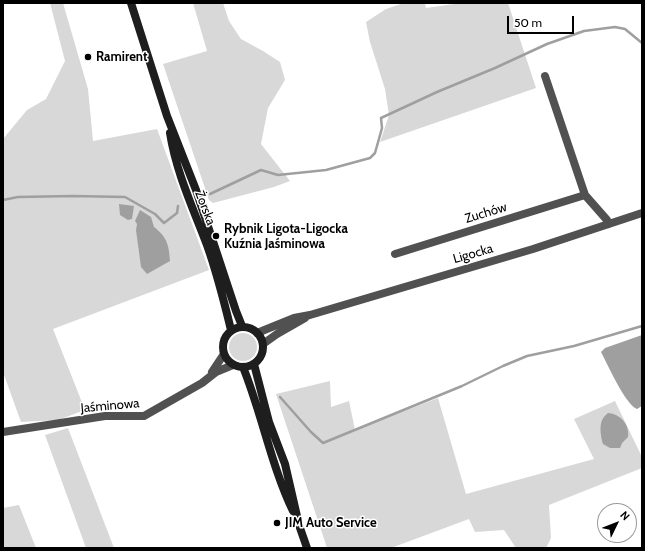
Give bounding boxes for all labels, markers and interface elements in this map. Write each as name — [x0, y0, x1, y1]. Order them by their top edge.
scale bar — [509, 8, 576, 34]
text: 50 m — [514, 15, 542, 30]
place label: Ramirent — [96, 49, 147, 65]
marker: Ramirent — [83, 52, 93, 62]
street label: Żorska — [191, 189, 219, 227]
street label: Zuchów — [463, 199, 509, 227]
place label: Rybnik Ligota-Ligocka Kuźnia Jaśminowa — [224, 221, 348, 252]
marker: Rybnik Ligota-Ligocka Kuźnia Jaśminowa — [211, 231, 221, 241]
street label: Ligocka — [451, 241, 495, 267]
street label: Jaśminowa — [80, 396, 140, 416]
north arrow — [597, 503, 637, 543]
text: N — [617, 508, 633, 523]
place label: JIM Auto Service — [285, 515, 377, 531]
marker: JIM Auto Service — [272, 518, 282, 528]

